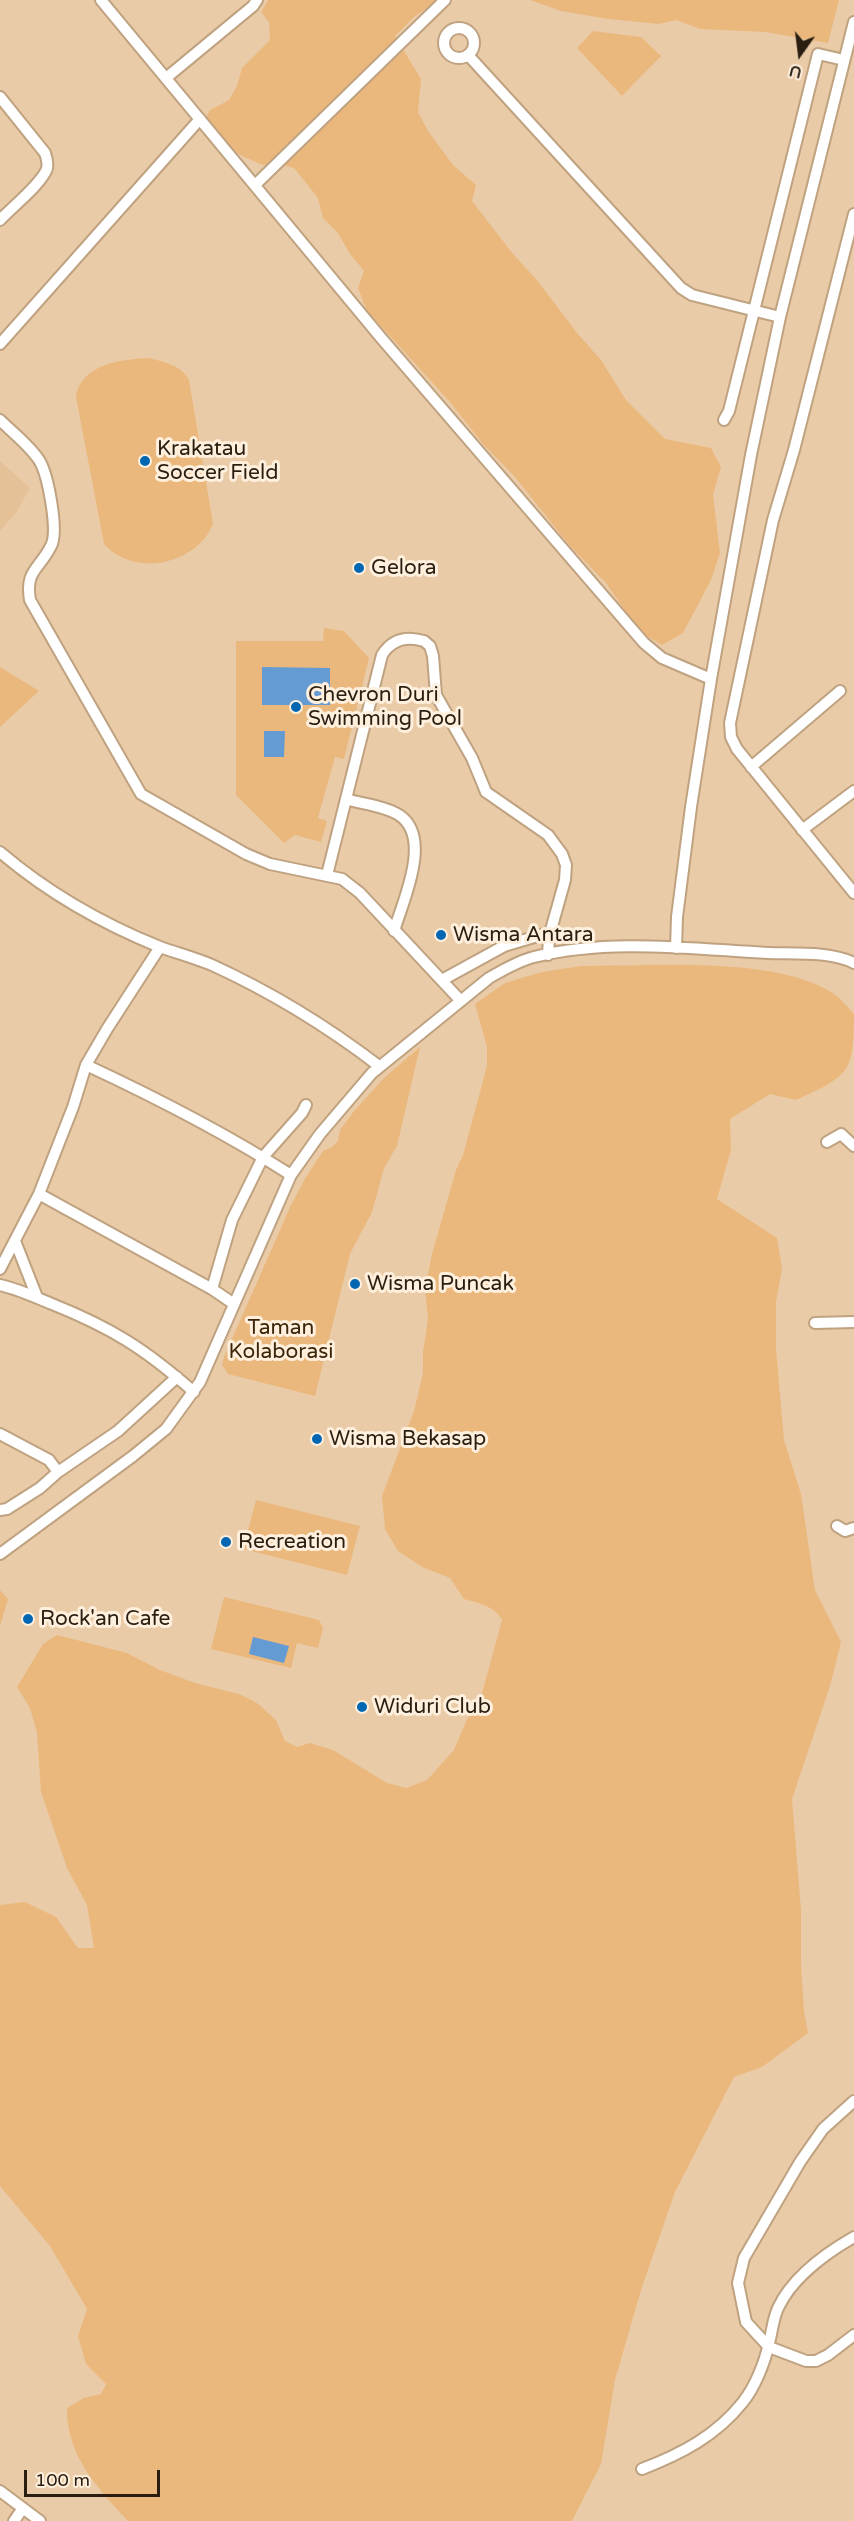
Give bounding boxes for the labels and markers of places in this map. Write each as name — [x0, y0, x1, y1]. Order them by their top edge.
place label: Krakatau Soccer Field — [157, 436, 278, 486]
marker: Krakatau Soccer Field — [138, 454, 152, 468]
place label: Gelora — [371, 555, 437, 581]
marker: Gelora — [352, 561, 366, 575]
place label: Chevron Duri Swimming Pool — [308, 682, 462, 732]
marker: Chevron Duri Swimming Pool — [289, 700, 303, 714]
place label: Wisma Antara — [453, 922, 594, 948]
marker: Wisma Antara — [434, 928, 448, 942]
place label: Wisma Puncak — [367, 1271, 514, 1297]
marker: Wisma Puncak — [348, 1277, 362, 1291]
place label: Wisma Bekasap — [329, 1426, 486, 1452]
marker: Wisma Bekasap — [310, 1432, 324, 1446]
place label: Recreation — [238, 1529, 346, 1555]
marker: Recreation — [219, 1535, 233, 1549]
place label: Rock'an Cafe — [40, 1606, 170, 1632]
marker: Rock'an Cafe — [21, 1612, 35, 1626]
place label: Widuri Club — [374, 1694, 491, 1720]
marker: Widuri Club — [355, 1700, 369, 1714]

